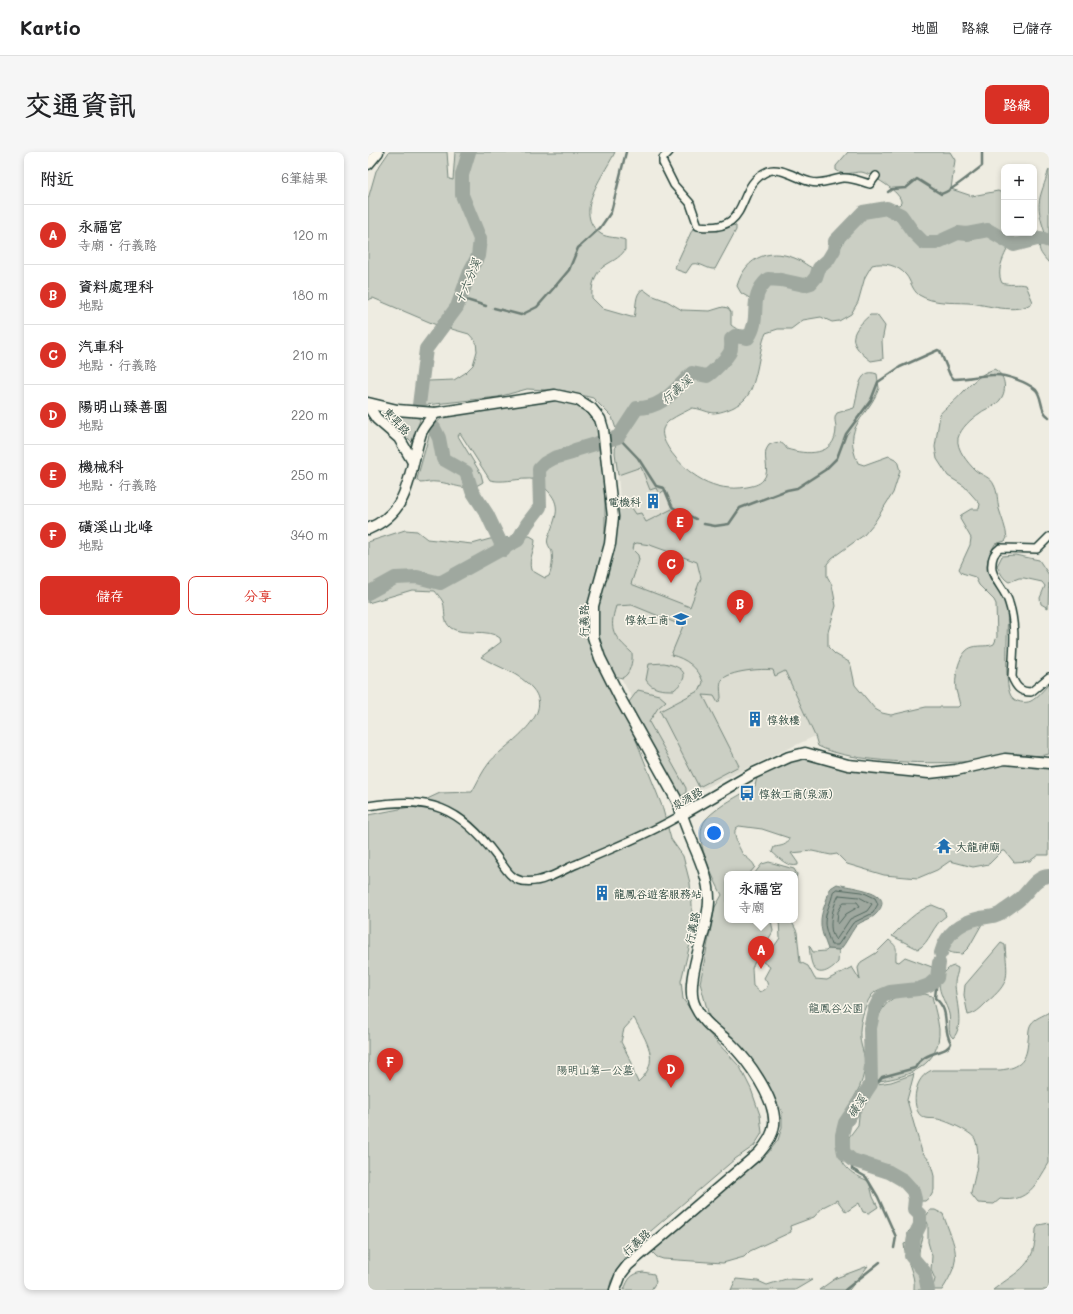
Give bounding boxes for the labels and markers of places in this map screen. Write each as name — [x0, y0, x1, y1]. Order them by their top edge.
building icon: 電機科 — [644, 492, 662, 510]
place label: 電機科 — [608, 494, 641, 509]
pin: E — [667, 508, 693, 541]
pin: C — [658, 550, 684, 583]
pin: B — [727, 590, 753, 623]
school or university icon: 惇敘工商 — [672, 610, 690, 628]
place label: 惇敘工商 — [625, 612, 669, 627]
building icon: 惇敘樓 — [746, 710, 764, 728]
place label: 惇敘樓 — [767, 712, 800, 727]
bus stop icon: 惇敘工商(泉源) — [738, 784, 756, 802]
place label: 惇敘工商(泉源) — [759, 786, 833, 801]
temple icon: 大龍神廟 — [935, 837, 953, 855]
place label: 大龍神廟 — [956, 839, 1000, 854]
building icon: 龍鳳谷遊客服務站 — [593, 884, 611, 902]
place label: 龍鳳谷遊客服務站 — [614, 886, 702, 901]
pin: A — [748, 936, 774, 969]
pin: F — [377, 1048, 403, 1081]
pin: D — [658, 1055, 684, 1088]

